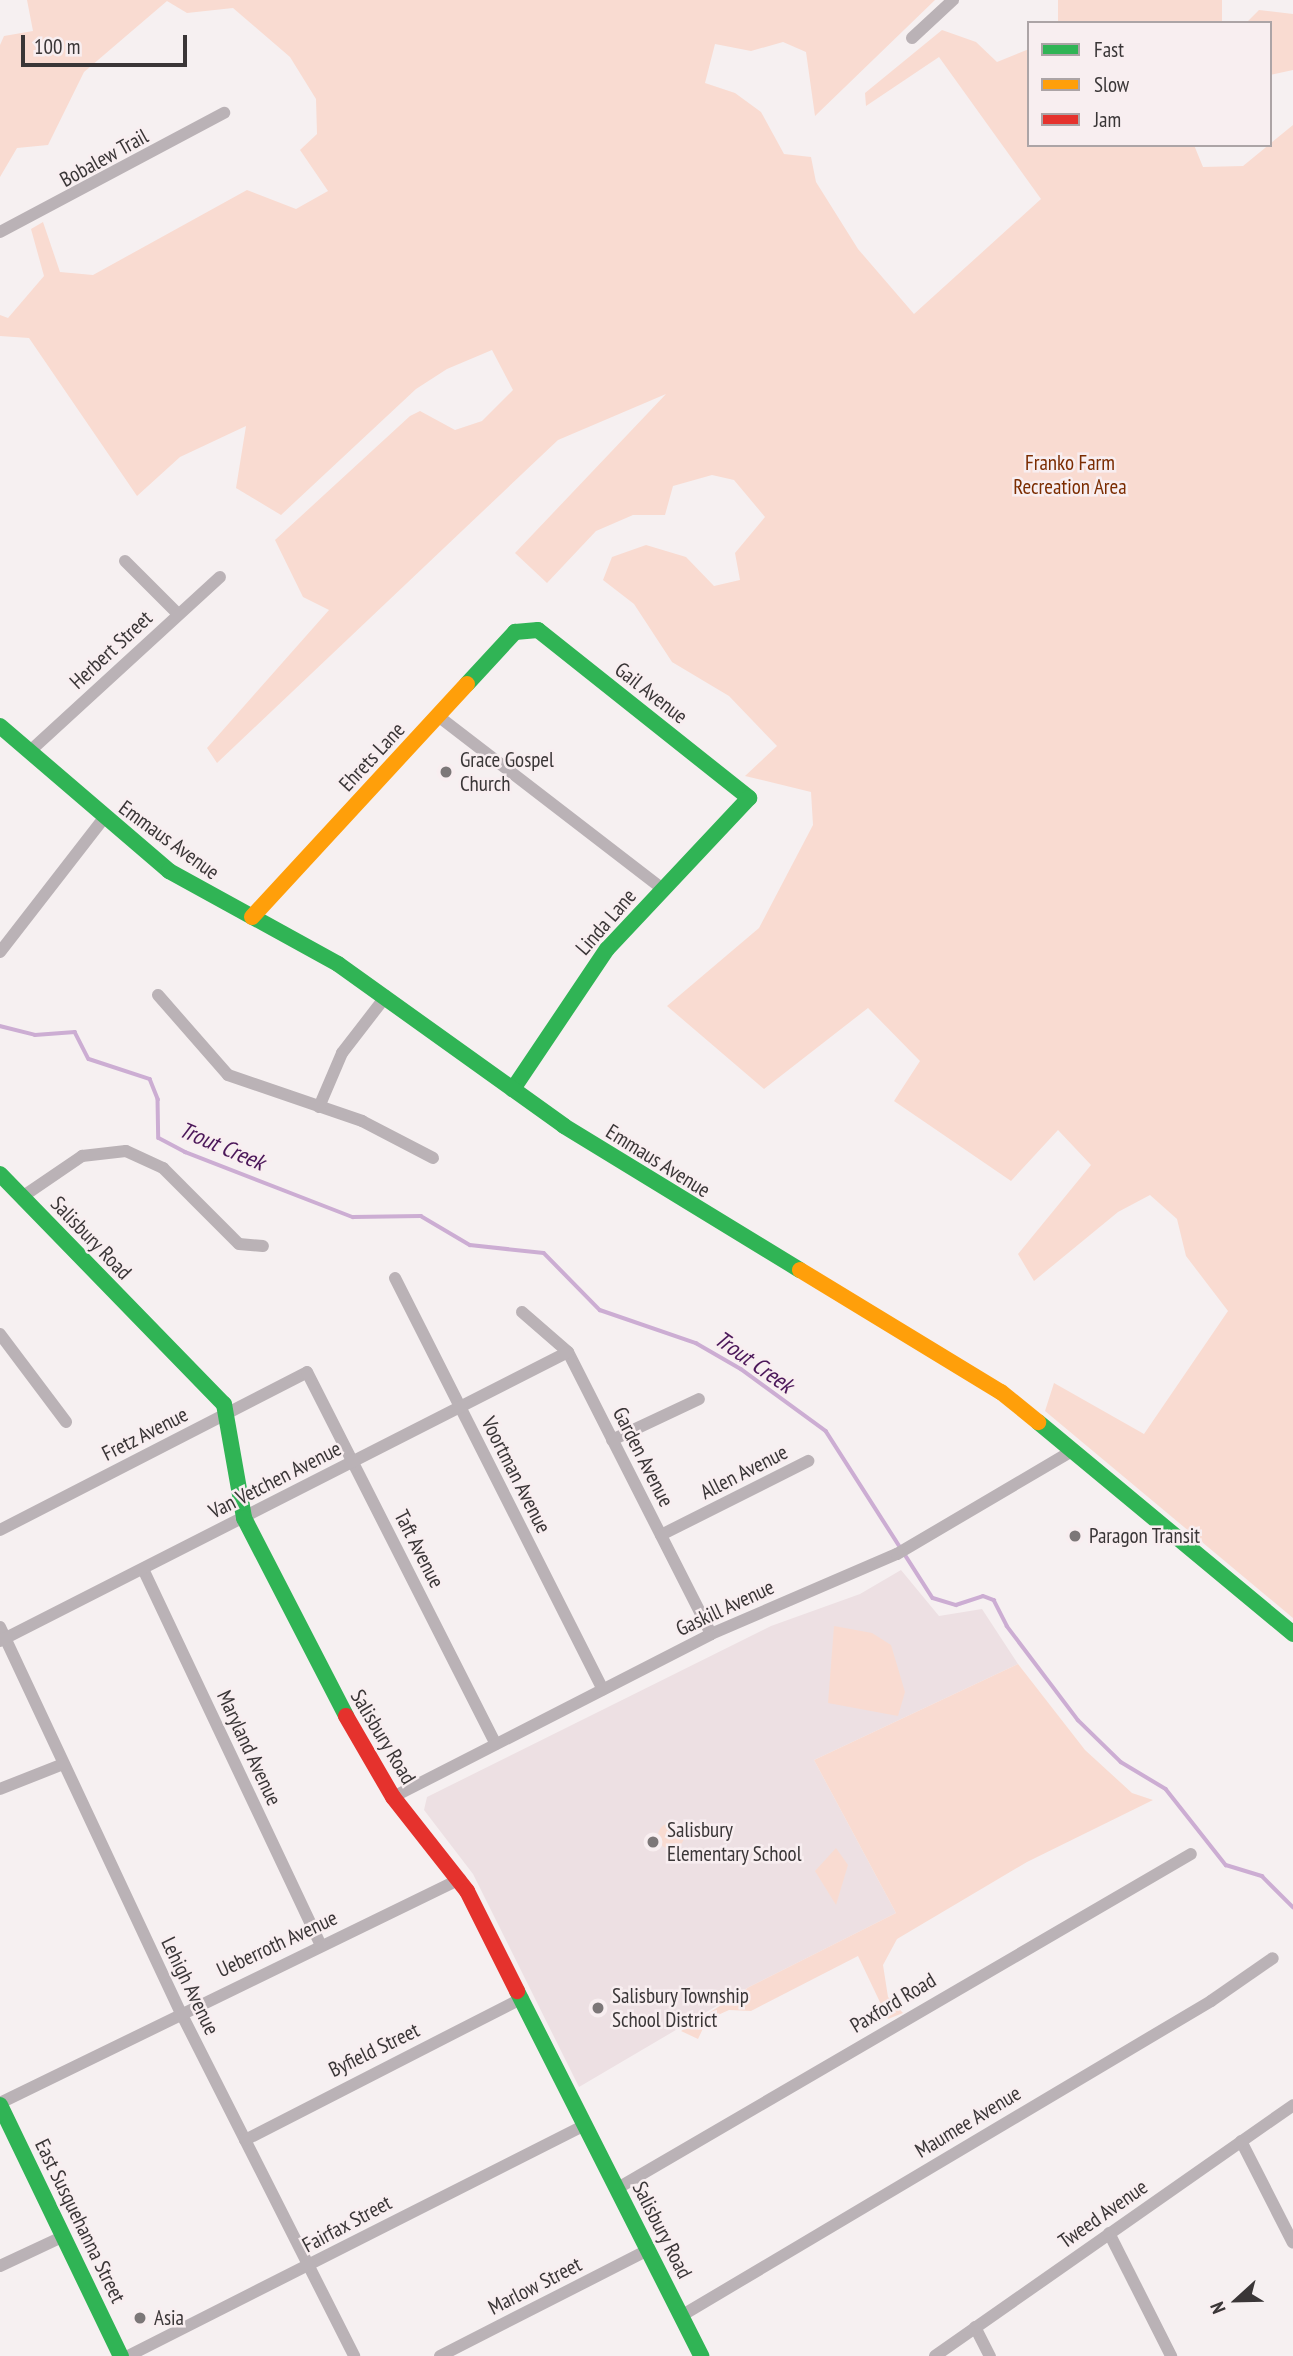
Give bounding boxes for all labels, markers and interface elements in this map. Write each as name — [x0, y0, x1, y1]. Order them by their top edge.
scale bar — [24, 21, 191, 65]
legend — [1027, 21, 1272, 147]
text: 100 m — [34, 33, 80, 60]
text: Fast — [1094, 36, 1124, 63]
text: Slow — [1094, 71, 1129, 98]
text: Jam — [1094, 106, 1121, 133]
street label: Bobalew Trail — [55, 123, 153, 193]
park label: Franko Farm Recreation Area — [1013, 450, 1127, 500]
street label: Herbert Street — [65, 606, 157, 694]
street label: Gail Avenue — [609, 657, 693, 729]
street label: Ehrets Lane — [334, 717, 410, 797]
place label: Grace Gospel Church — [460, 747, 554, 797]
marker: Grace Gospel Church — [438, 764, 454, 780]
street label: Emmaus Avenue — [114, 795, 224, 885]
street label: Linda Lane — [571, 884, 641, 960]
water label: Trout Creek — [175, 1116, 269, 1176]
street label: Emmaus Avenue — [601, 1119, 715, 1203]
street label: Salisbury Road — [45, 1191, 137, 1285]
water label: Trout Creek — [709, 1325, 799, 1399]
street label: Fretz Avenue — [97, 1401, 193, 1467]
street label: Garden Avenue — [607, 1403, 679, 1511]
street label: Voortman Avenue — [476, 1412, 556, 1538]
street label: Van Vetchen Avenue — [204, 1436, 346, 1524]
street label: Allen Avenue — [696, 1439, 792, 1505]
street label: Taft Avenue — [389, 1506, 449, 1592]
place label: Paragon Transit — [1089, 1523, 1201, 1549]
marker: Paragon Transit — [1067, 1528, 1083, 1544]
street label: Gaskill Avenue — [672, 1574, 778, 1642]
street label: Salisbury Road — [345, 1685, 421, 1789]
street label: Maryland Avenue — [211, 1686, 287, 1810]
place label: Salisbury Elementary School — [667, 1817, 802, 1867]
marker: Salisbury Elementary School — [645, 1834, 661, 1850]
street label: Ueberroth Avenue — [213, 1905, 341, 1983]
street label: Lehigh Avenue — [155, 1933, 225, 2039]
street label: Paxford Road — [846, 1968, 940, 2038]
place label: Salisbury Township School District — [612, 1983, 750, 2033]
marker: Salisbury Township School District — [590, 2000, 606, 2016]
street label: Byfield Street — [325, 2017, 423, 2083]
street label: Maumee Avenue — [910, 2080, 1026, 2164]
street label: East Susquehanna Street — [29, 2135, 131, 2307]
street label: Tweed Avenue — [1053, 2174, 1153, 2254]
street label: Salisbury Road — [627, 2177, 697, 2283]
street label: Fairfax Street — [298, 2190, 396, 2258]
street label: Marlow Street — [484, 2252, 586, 2320]
north arrow — [1202, 2265, 1272, 2335]
text: N — [1204, 2299, 1231, 2317]
place label: Asia — [154, 2305, 184, 2331]
marker: Asia — [132, 2310, 148, 2326]

